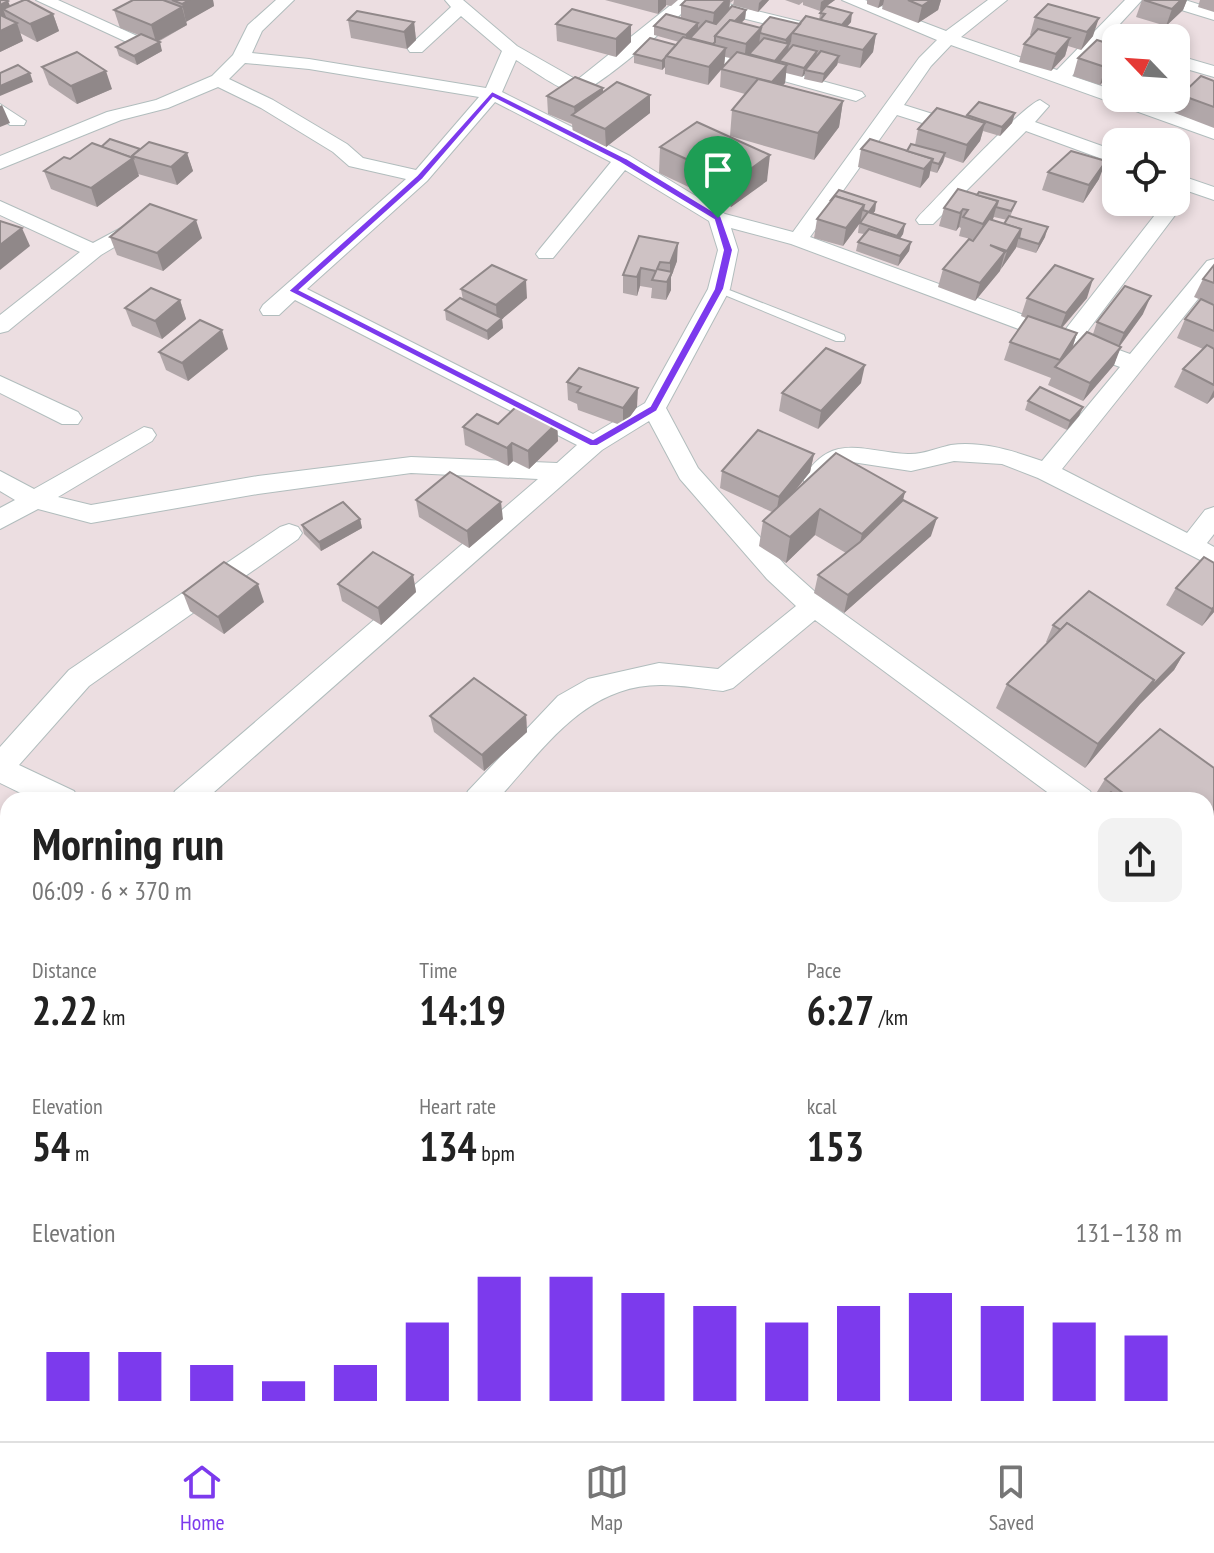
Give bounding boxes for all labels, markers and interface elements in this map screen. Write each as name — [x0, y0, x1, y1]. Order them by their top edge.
north arrow — [1102, 24, 1190, 112]
map controls — [1102, 24, 1190, 216]
button: locate — [1102, 128, 1190, 216]
pin — [684, 136, 752, 218]
icon: arrive — [696, 148, 740, 192]
text: Morning run — [32, 815, 224, 872]
button: share — [1098, 818, 1182, 902]
text: 06:09 · 6 × 370 m — [32, 874, 192, 907]
text: Distance — [32, 956, 97, 984]
text: Time — [419, 956, 457, 984]
text: Pace — [807, 956, 841, 984]
text: 2.22 — [32, 984, 98, 1036]
text: 14:19 — [419, 984, 506, 1036]
text: 6:27 — [807, 984, 874, 1036]
text: km — [98, 1003, 125, 1031]
text: /km — [874, 1003, 908, 1031]
text: Elevation — [32, 1092, 103, 1120]
text: Heart rate — [419, 1092, 496, 1120]
text: kcal — [807, 1092, 837, 1120]
text: 54 — [32, 1120, 70, 1172]
text: 134 — [419, 1120, 477, 1172]
text: 153 — [807, 1120, 864, 1172]
text: m — [70, 1139, 89, 1167]
text: bpm — [477, 1139, 515, 1167]
text: Elevation — [32, 1216, 115, 1249]
text: 131–138 m — [1076, 1216, 1182, 1249]
tab: Home — [180, 1460, 225, 1536]
tab: Map — [585, 1460, 629, 1536]
tab: Saved — [989, 1460, 1034, 1536]

